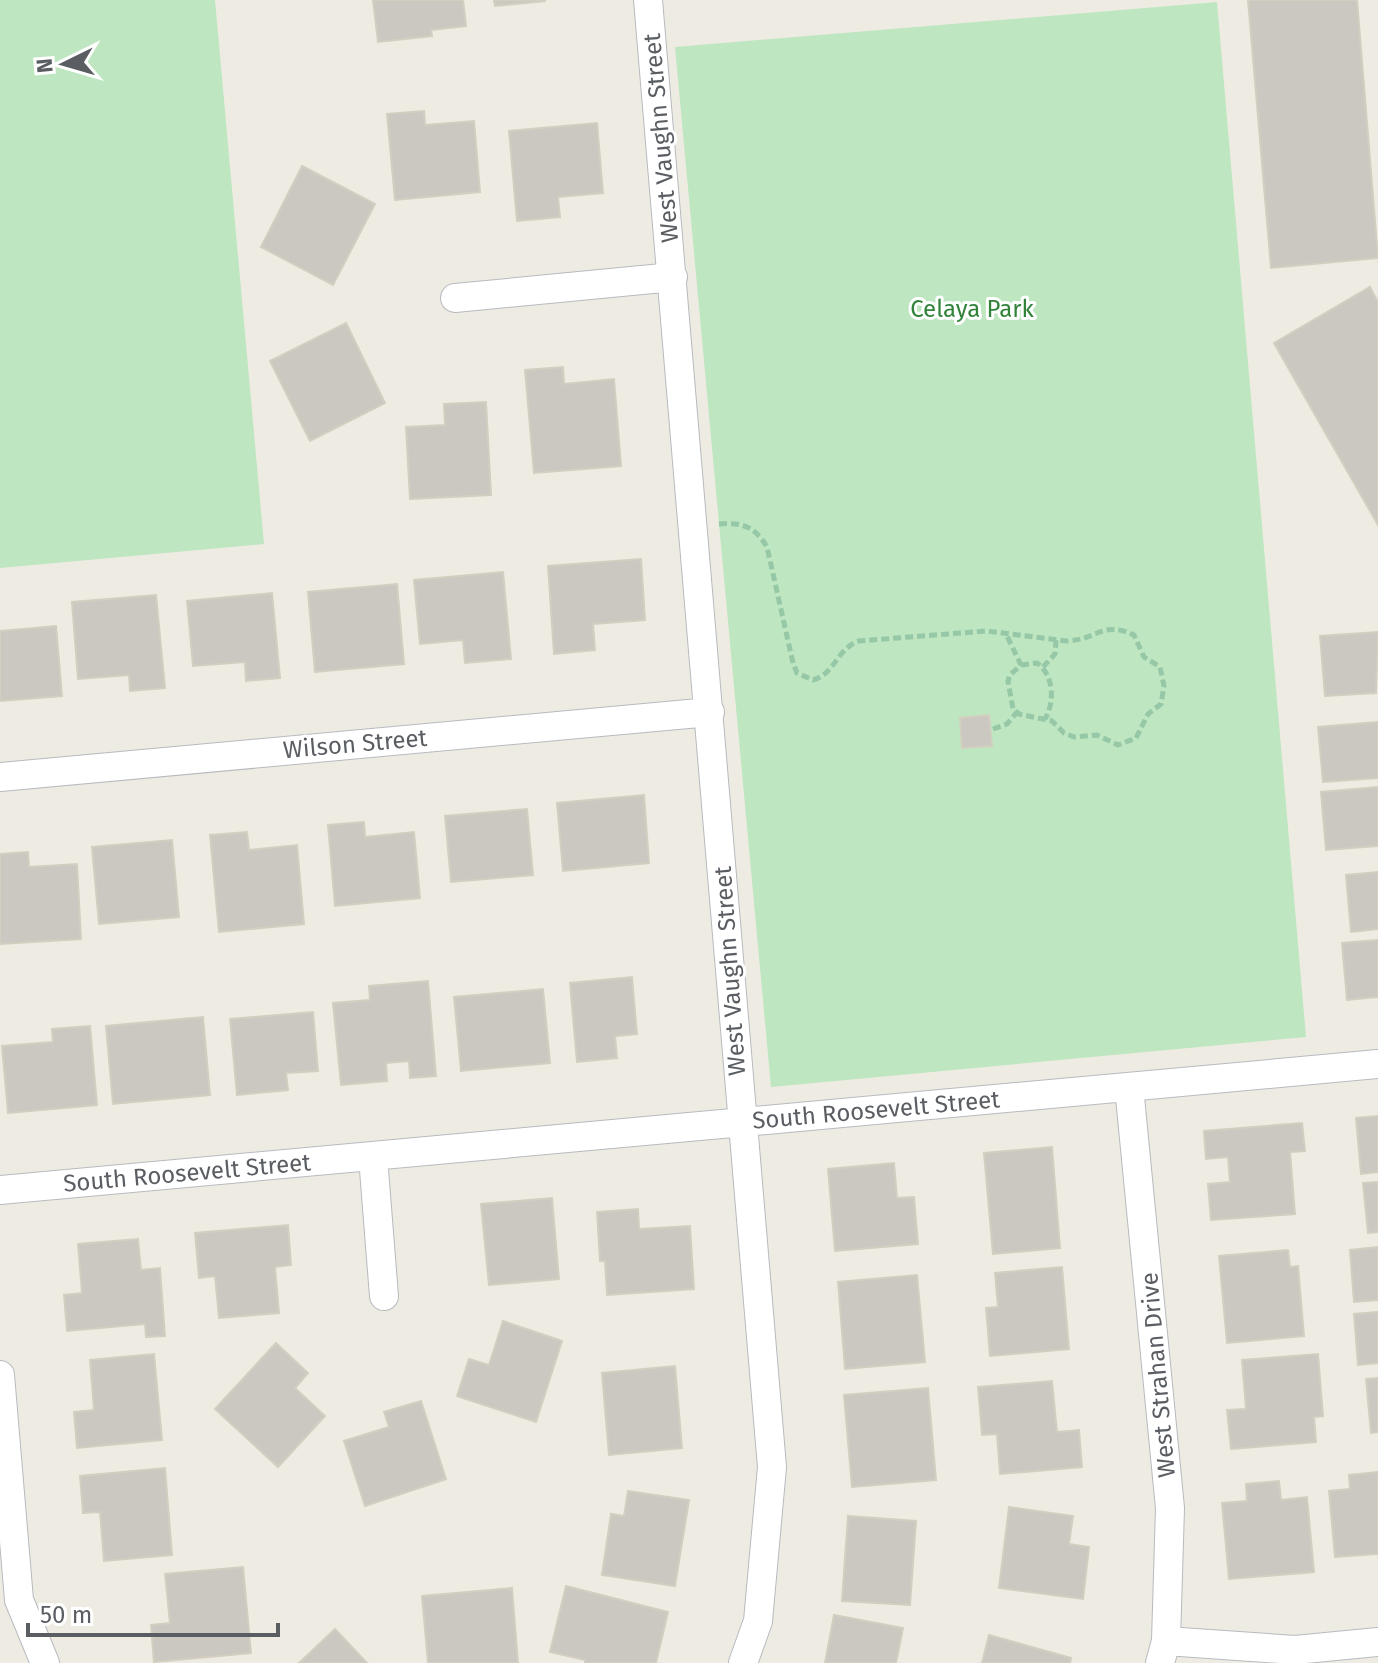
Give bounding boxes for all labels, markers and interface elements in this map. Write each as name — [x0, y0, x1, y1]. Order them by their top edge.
north arrow — [24, 24, 104, 104]
street label: West Vaughn Street — [638, 32, 684, 244]
text: N — [30, 57, 59, 74]
park label: Celaya Park — [910, 295, 1035, 323]
street label: Wilson Street — [282, 724, 428, 764]
street label: West Vaughn Street — [709, 865, 751, 1077]
street label: South Roosevelt Street — [751, 1085, 1001, 1135]
street label: South Roosevelt Street — [62, 1148, 312, 1198]
street label: West Strahan Drive — [1135, 1271, 1181, 1479]
scale bar — [28, 1587, 278, 1637]
text: 50 m — [40, 1601, 92, 1629]

